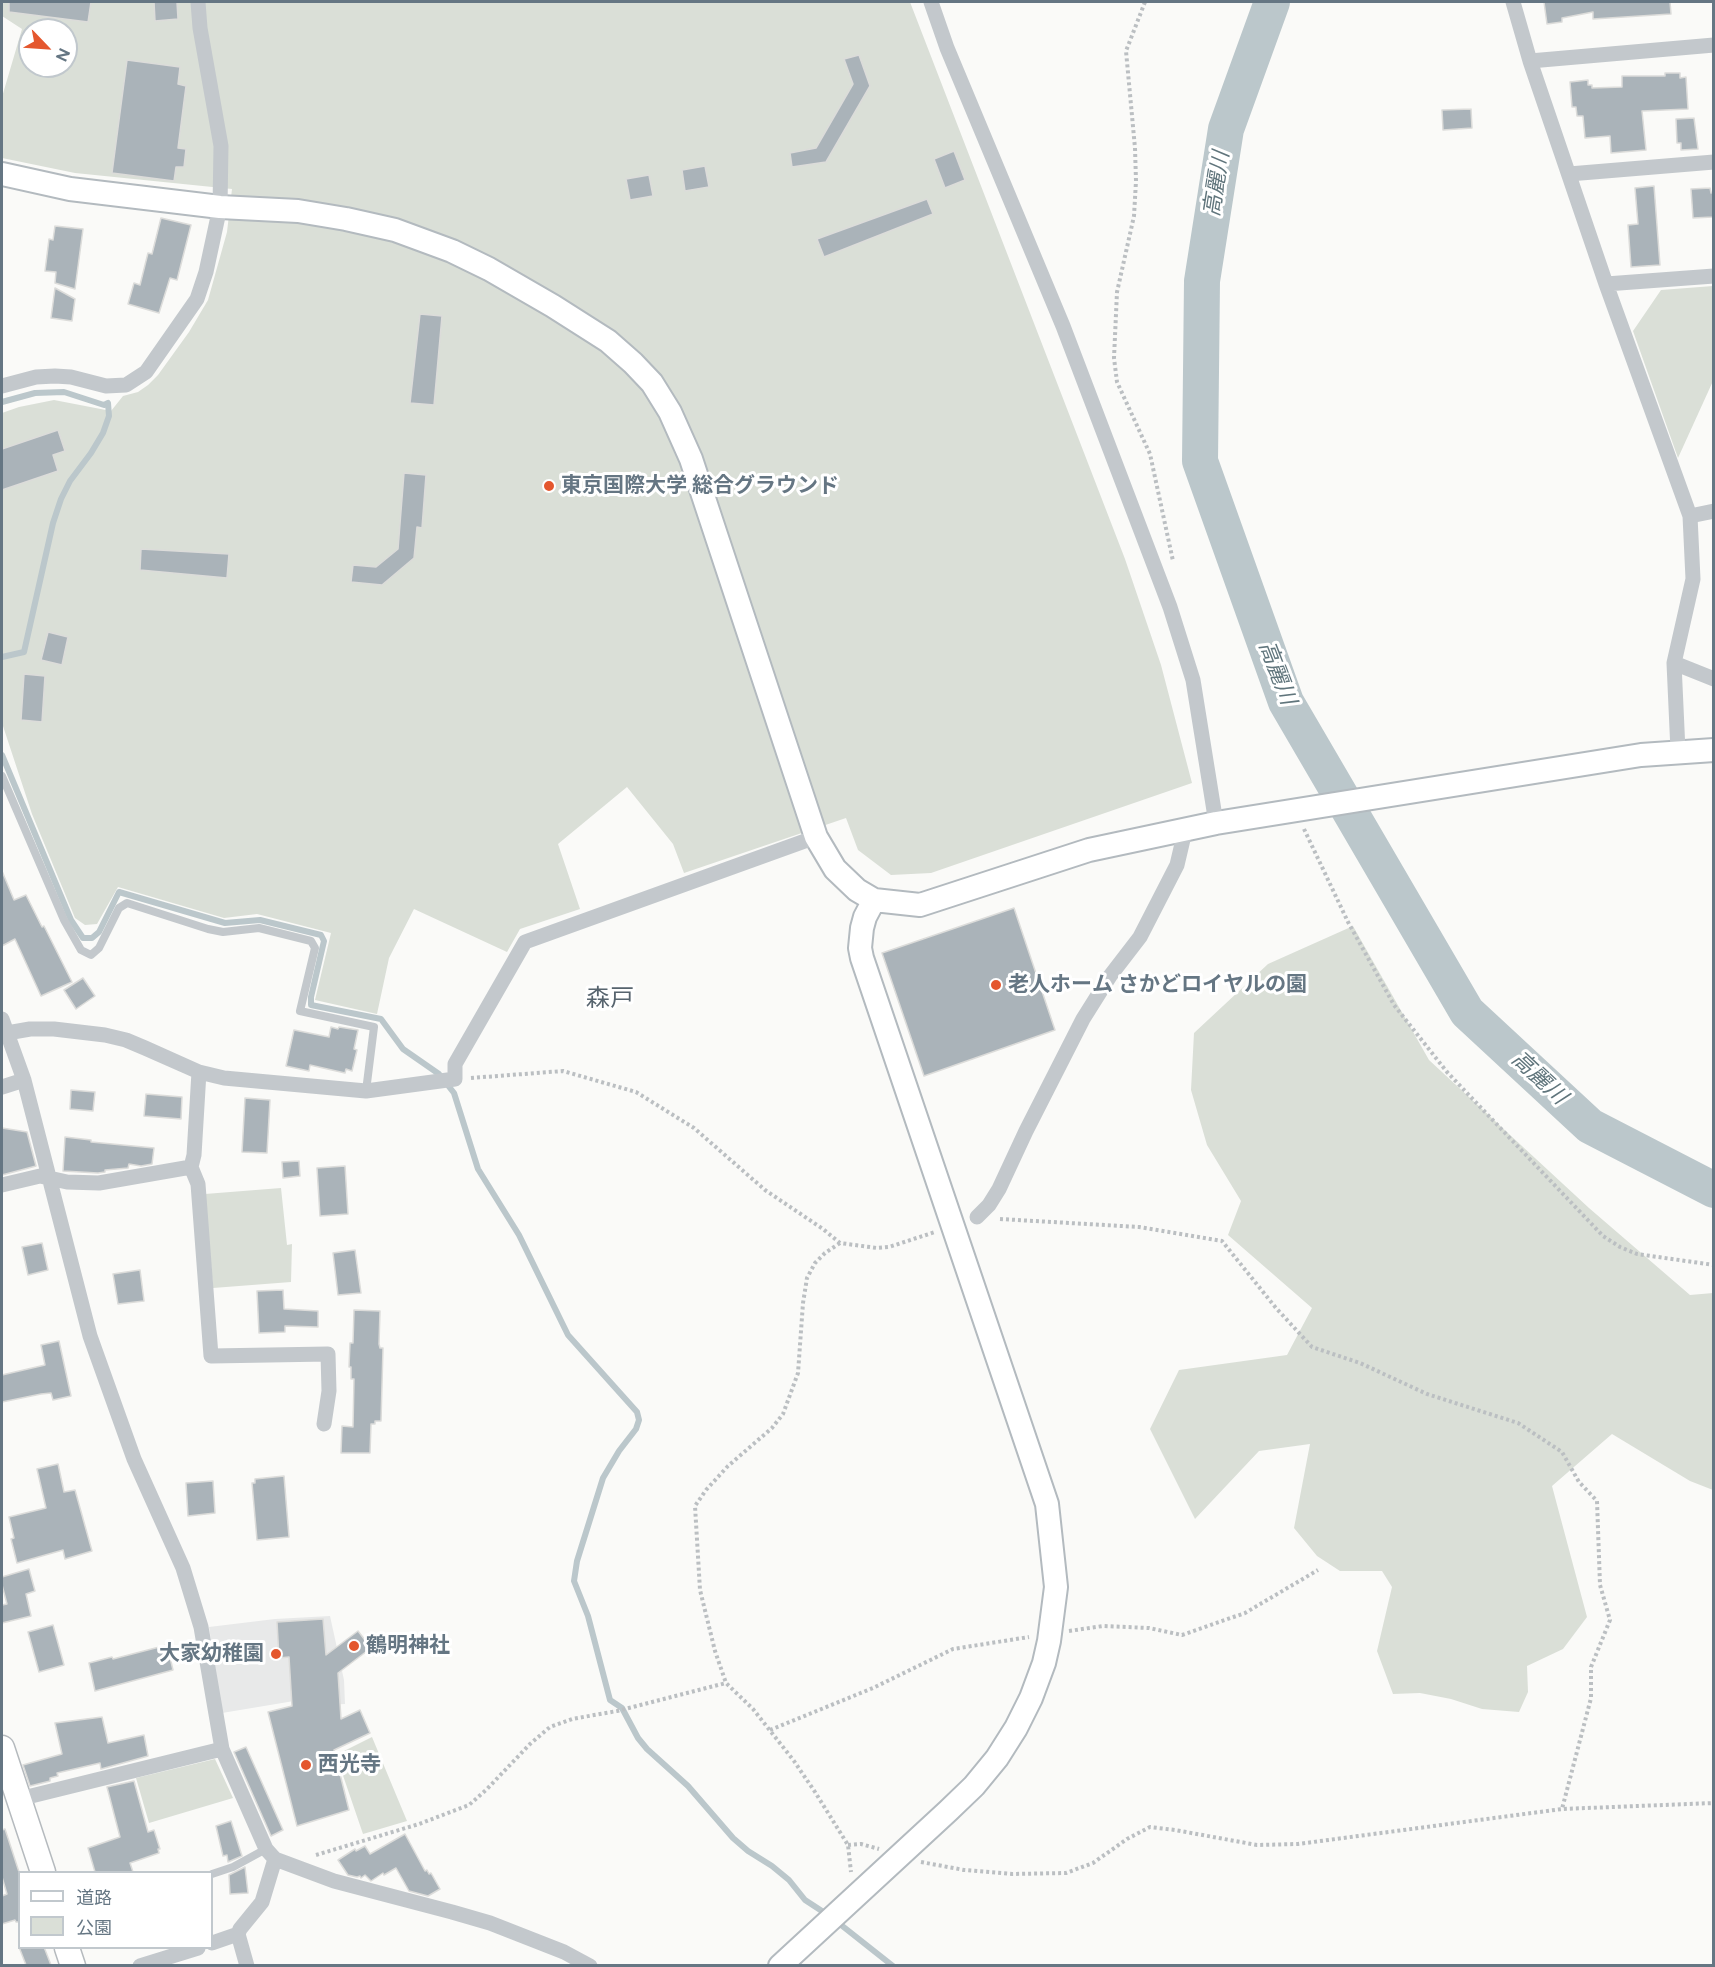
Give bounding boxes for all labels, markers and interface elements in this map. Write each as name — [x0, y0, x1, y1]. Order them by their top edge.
north arrow — [18, 18, 78, 78]
text: N — [52, 45, 74, 65]
water label: 高麗川 — [1199, 149, 1235, 219]
place label: 東京国際大学 総合グラウンド — [561, 473, 839, 499]
marker: 東京国際大学 総合グラウンド — [542, 479, 556, 493]
water label: 高麗川 — [1253, 637, 1301, 709]
place label: 老人ホーム さかどロイヤルの園 — [1008, 972, 1307, 998]
marker: 老人ホーム さかどロイヤルの園 — [989, 978, 1003, 992]
district label: 森戸 — [586, 985, 634, 1013]
water label: 高麗川 — [1506, 1046, 1572, 1110]
place label: 鶴明神社 — [366, 1633, 450, 1659]
marker: 鶴明神社 — [347, 1639, 361, 1653]
place label: 大家幼稚園 — [159, 1641, 264, 1667]
marker: 大家幼稚園 — [269, 1647, 283, 1661]
place label: 西光寺 — [318, 1752, 381, 1778]
marker: 西光寺 — [299, 1758, 313, 1772]
legend — [18, 1871, 213, 1949]
text: 道路 — [76, 1887, 112, 1909]
text: 公園 — [76, 1917, 112, 1939]

